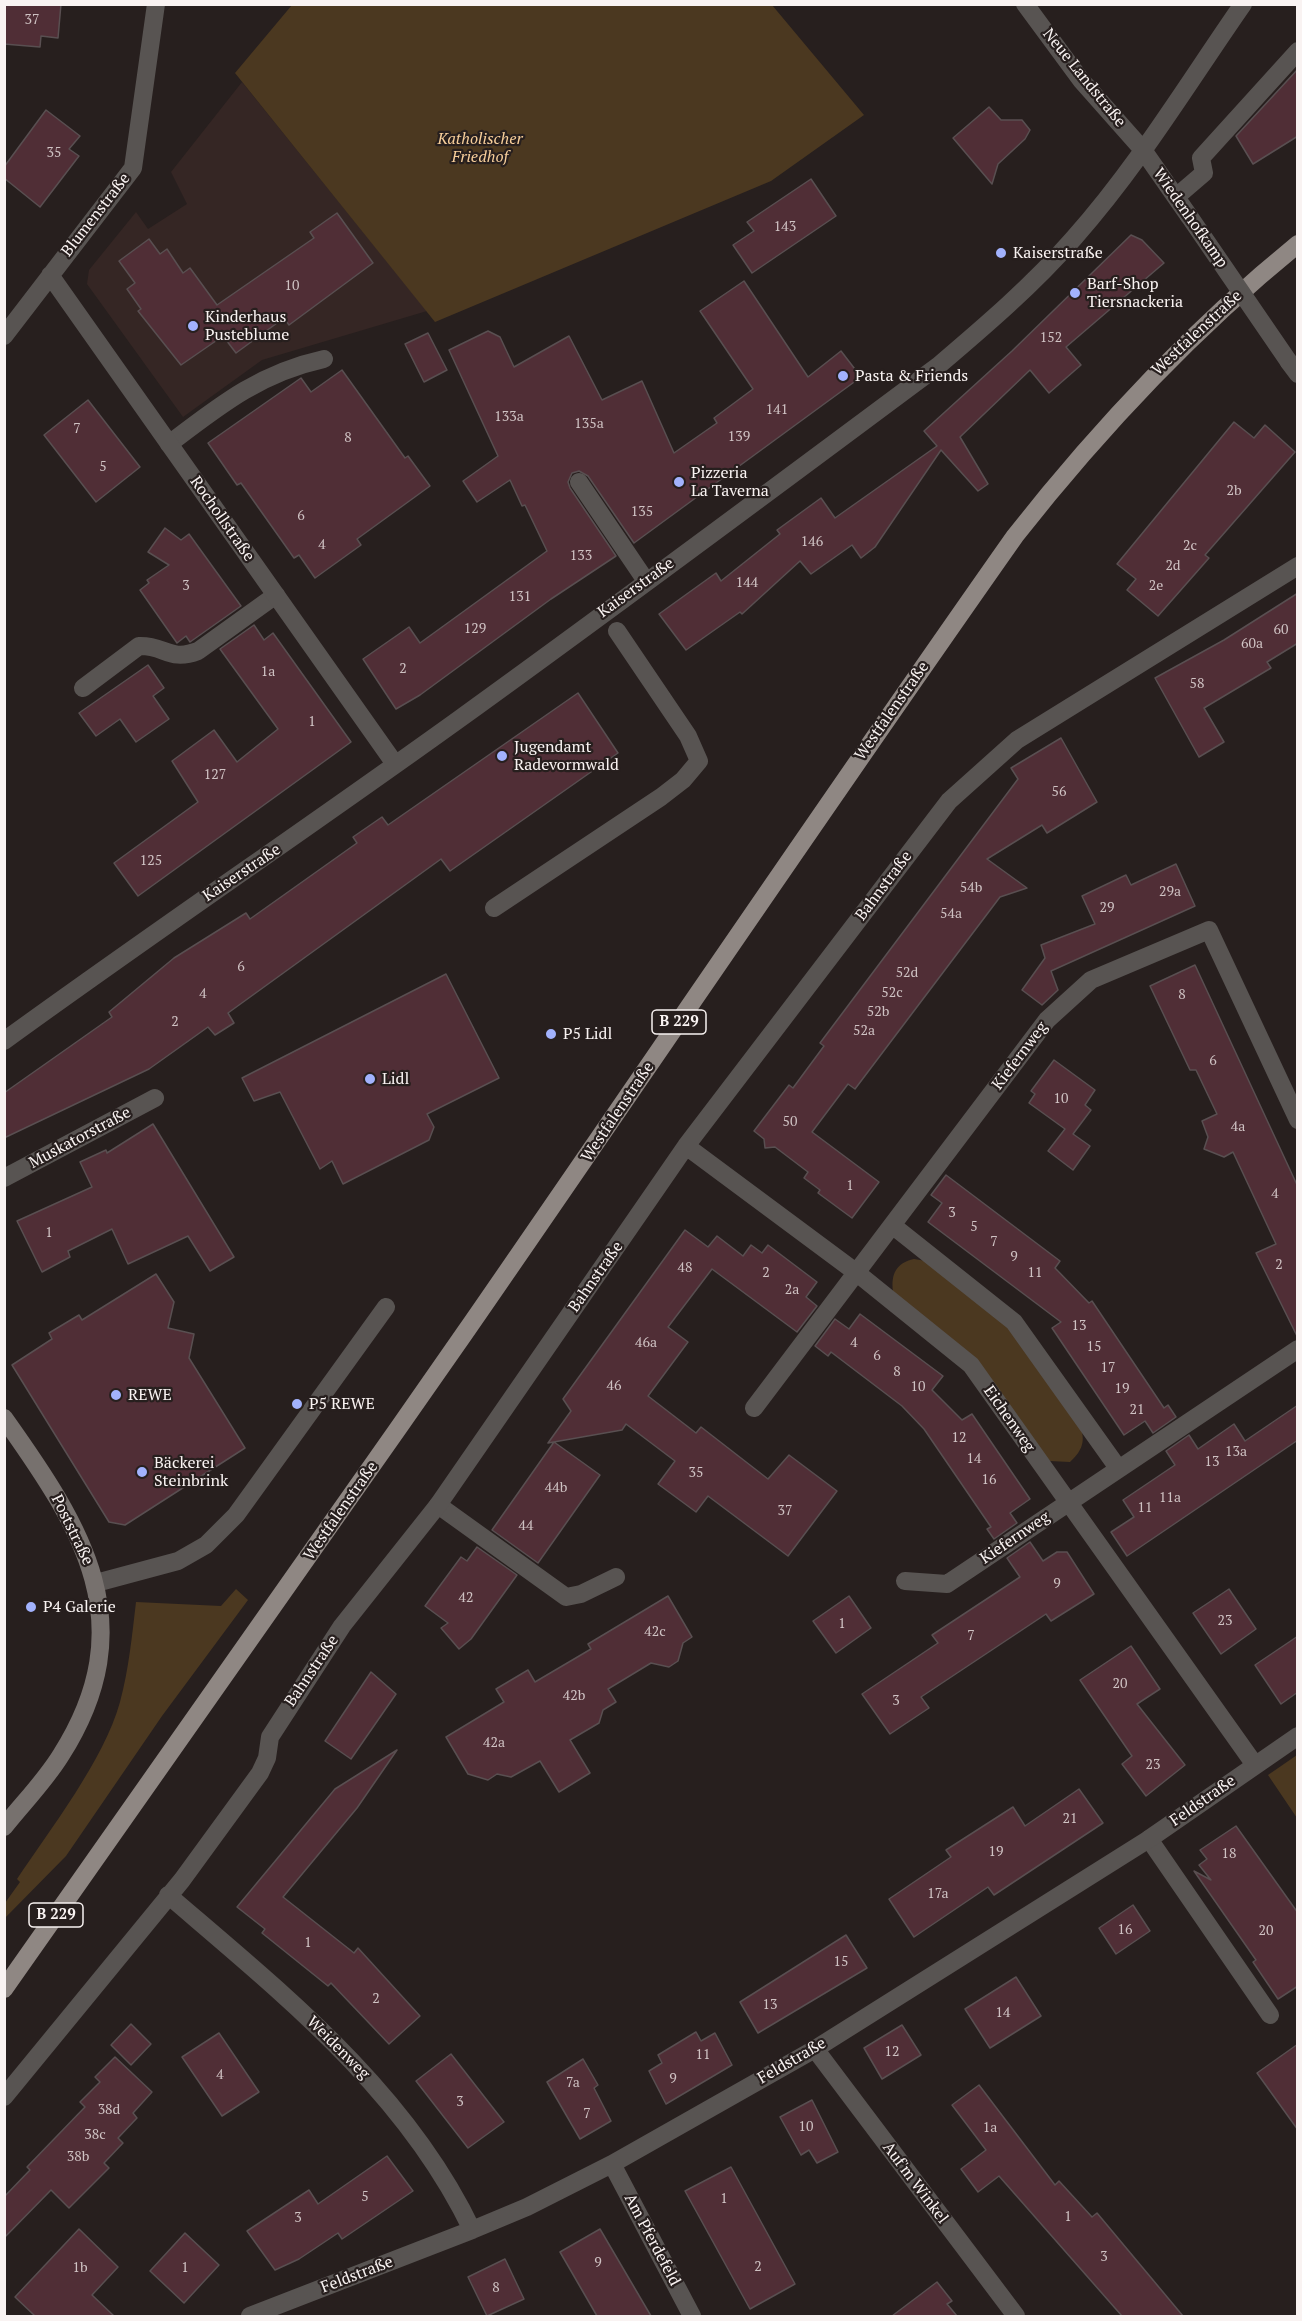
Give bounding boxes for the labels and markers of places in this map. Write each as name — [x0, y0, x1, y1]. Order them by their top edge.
place label: Kaiserstraße — [1013, 243, 1103, 263]
marker: Kaiserstraße — [994, 246, 1008, 260]
place label: Barf-Shop Tiersnackeria — [1087, 274, 1183, 312]
marker: Barf-Shop Tiersnackeria — [1068, 286, 1082, 300]
place label: Kinderhaus Pusteblume — [205, 307, 289, 345]
marker: Kinderhaus Pusteblume — [186, 319, 200, 333]
place label: Pasta & Friends — [855, 366, 968, 386]
marker: Pasta & Friends — [836, 369, 850, 383]
place label: Pizzeria La Taverna — [691, 463, 769, 501]
marker: Pizzeria La Taverna — [672, 475, 686, 489]
place label: Jugendamt Radevormwald — [514, 737, 619, 775]
marker: Jugendamt Radevormwald — [495, 749, 509, 763]
place label: P5 Lidl — [563, 1024, 612, 1044]
marker: P5 Lidl — [544, 1027, 558, 1041]
place label: Lidl — [382, 1069, 409, 1089]
marker: Lidl — [363, 1072, 377, 1086]
place label: REWE — [128, 1385, 172, 1405]
marker: REWE — [109, 1388, 123, 1402]
place label: P5 REWE — [309, 1394, 375, 1414]
marker: P5 REWE — [290, 1397, 304, 1411]
place label: Bäckerei Steinbrink — [154, 1453, 228, 1491]
marker: Bäckerei Steinbrink — [135, 1465, 149, 1479]
place label: P4 Galerie — [43, 1597, 116, 1617]
marker: P4 Galerie — [24, 1600, 38, 1614]

